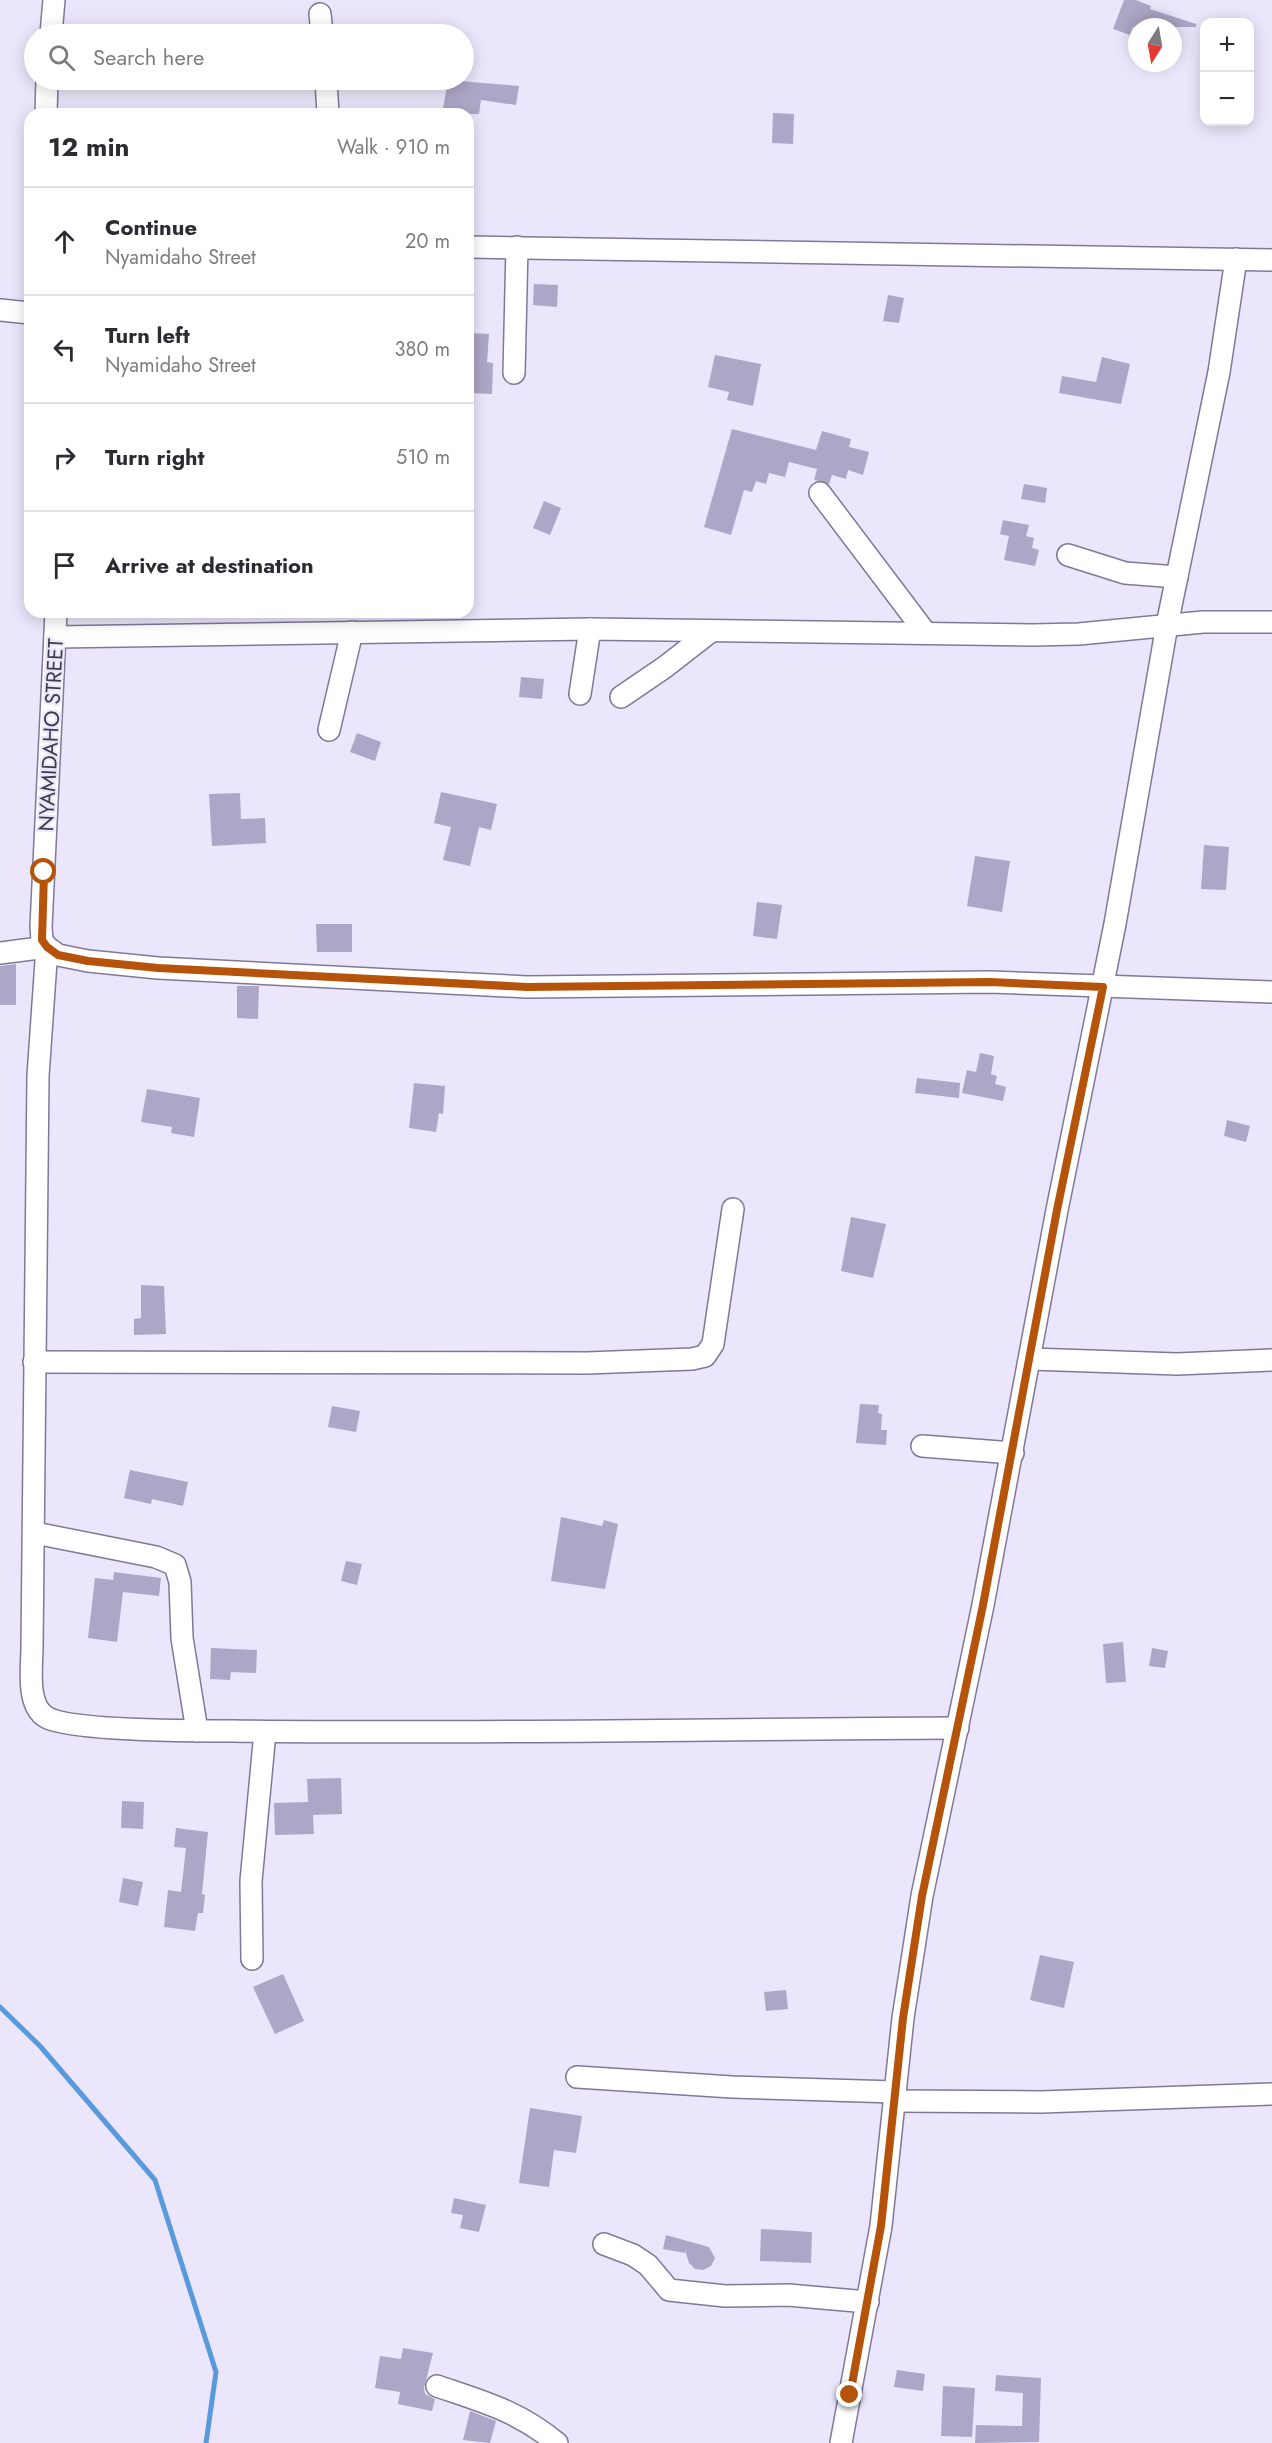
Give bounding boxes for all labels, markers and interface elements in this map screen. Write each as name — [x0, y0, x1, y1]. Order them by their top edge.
north arrow — [1128, 18, 1182, 72]
map controls — [1200, 18, 1254, 126]
button: + — [1200, 18, 1254, 72]
search box — [24, 24, 474, 90]
icon: search — [45, 41, 78, 74]
text: Search here — [93, 41, 204, 73]
button: − — [1200, 72, 1254, 126]
text: 12 min — [48, 128, 130, 166]
text: Walk · 910 m — [337, 133, 450, 162]
text: Continue — [105, 211, 197, 243]
icon: ahead — [48, 225, 81, 258]
text: 20 m — [405, 227, 450, 256]
text: Nyamidaho Street — [105, 243, 256, 272]
text: Turn left — [105, 319, 190, 351]
icon: left — [48, 333, 81, 366]
text: 380 m — [395, 335, 450, 364]
text: Nyamidaho Street — [105, 351, 256, 380]
icon: right — [48, 441, 81, 474]
text: Turn right — [105, 441, 205, 473]
text: 510 m — [396, 443, 450, 472]
icon: arrive — [48, 549, 81, 582]
text: Arrive at destination — [105, 549, 314, 581]
street label: NYAMIDAHO STREET — [31, 637, 71, 832]
route start — [30, 858, 56, 884]
route end — [836, 2381, 862, 2407]

